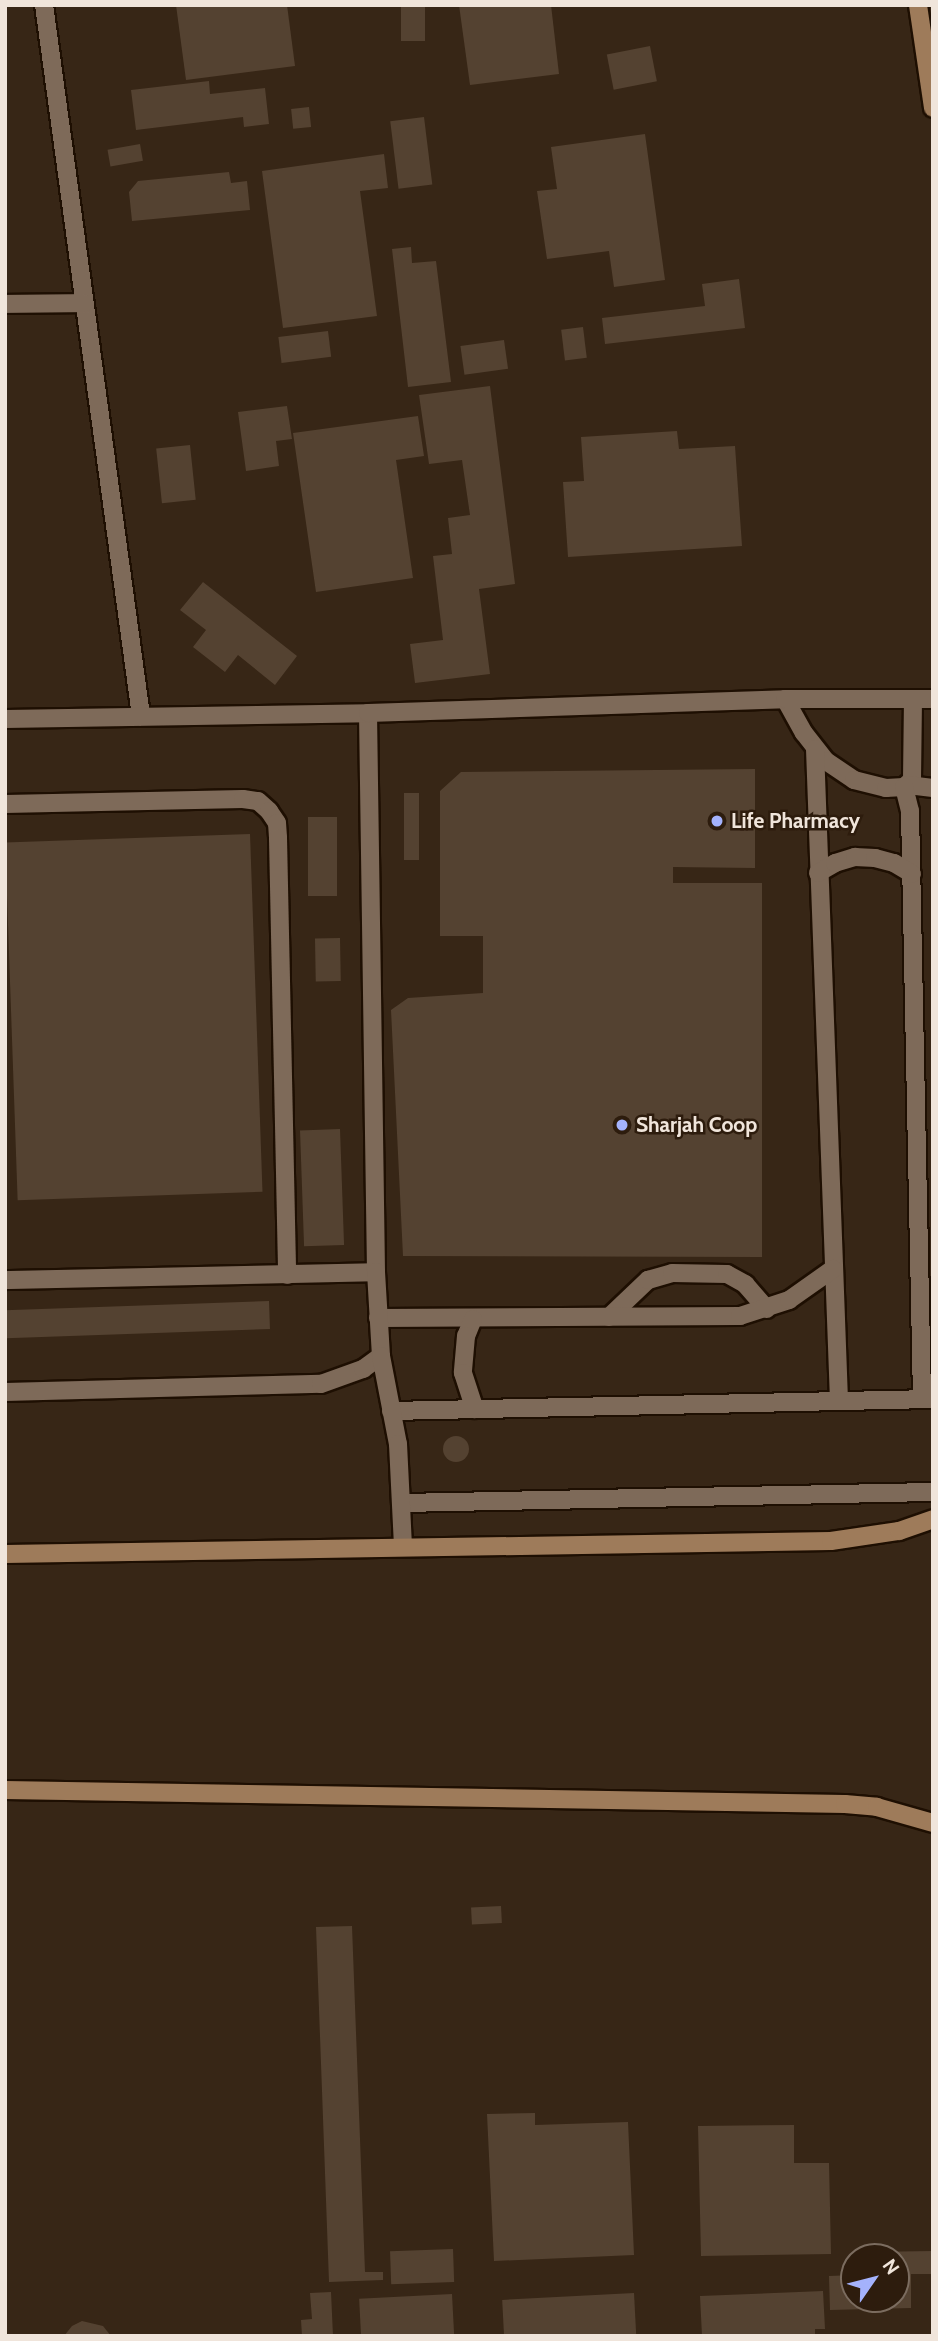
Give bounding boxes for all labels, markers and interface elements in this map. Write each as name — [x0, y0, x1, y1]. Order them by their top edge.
place label: Life Pharmacy — [731, 808, 860, 834]
marker: Life Pharmacy — [709, 813, 725, 829]
place label: Sharjah Coop — [636, 1112, 757, 1138]
marker: Sharjah Coop — [614, 1117, 630, 1133]
north arrow — [840, 2243, 910, 2313]
text: N — [878, 2255, 904, 2279]

